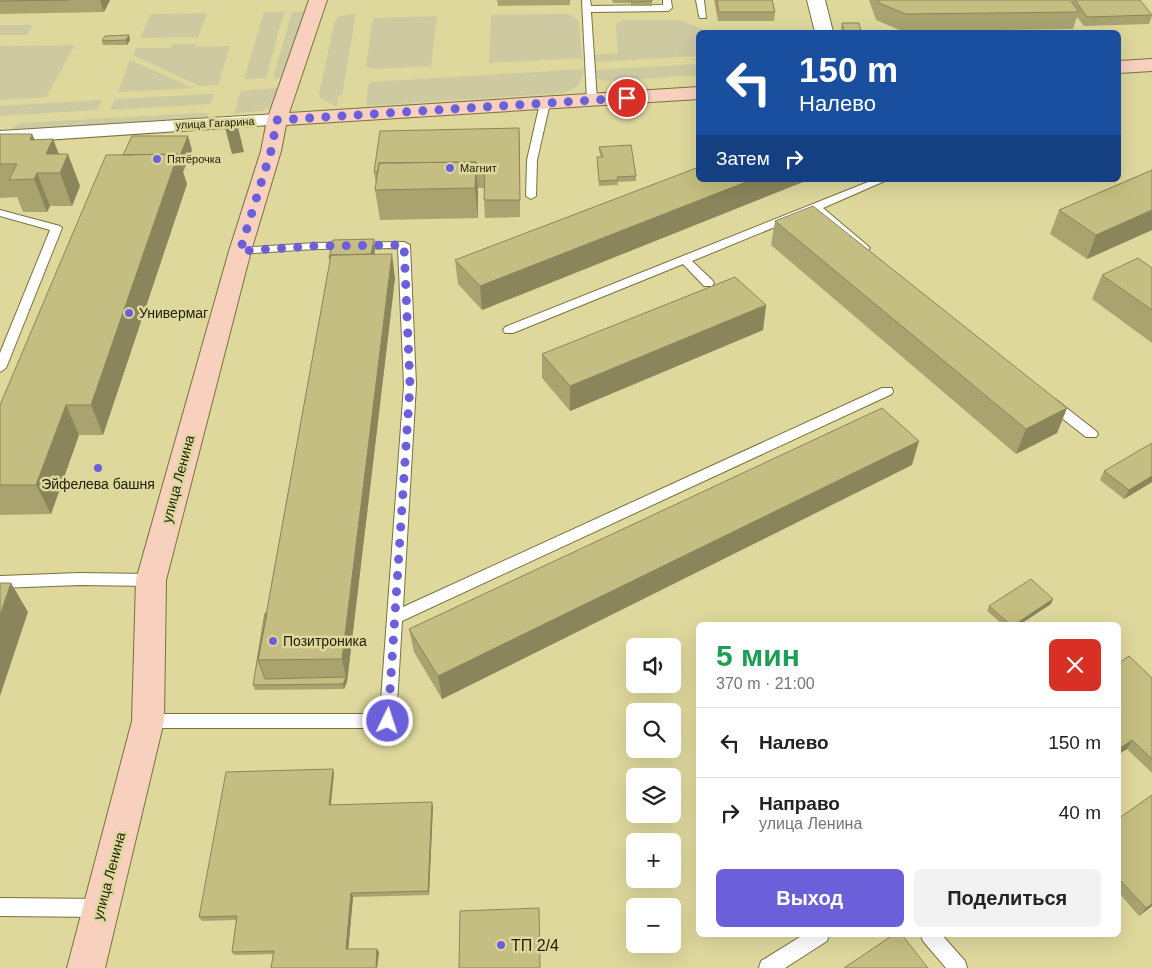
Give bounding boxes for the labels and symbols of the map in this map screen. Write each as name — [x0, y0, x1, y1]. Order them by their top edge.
pin — [606, 77, 648, 119]
street label: улица Гагарина — [175, 115, 256, 131]
marker: Пятёрочка — [151, 153, 163, 165]
place label: Пятёрочка — [167, 153, 222, 165]
marker: Магнит — [444, 162, 456, 174]
place label: Магнит — [460, 162, 497, 174]
place label: Универмаг — [139, 305, 208, 321]
marker: Универмаг — [123, 307, 135, 319]
street label: улица Ленина — [159, 433, 197, 525]
marker: Эйфелева башня — [92, 462, 104, 474]
place label: Эйфелева башня — [41, 476, 155, 492]
place label: Позитроника — [283, 633, 367, 649]
marker: Позитроника — [267, 635, 279, 647]
position arrow — [361, 694, 413, 746]
street label: улица Ленина — [90, 830, 128, 922]
place label: ТП 2/4 — [511, 937, 559, 954]
marker: ТП 2/4 — [495, 939, 507, 951]

